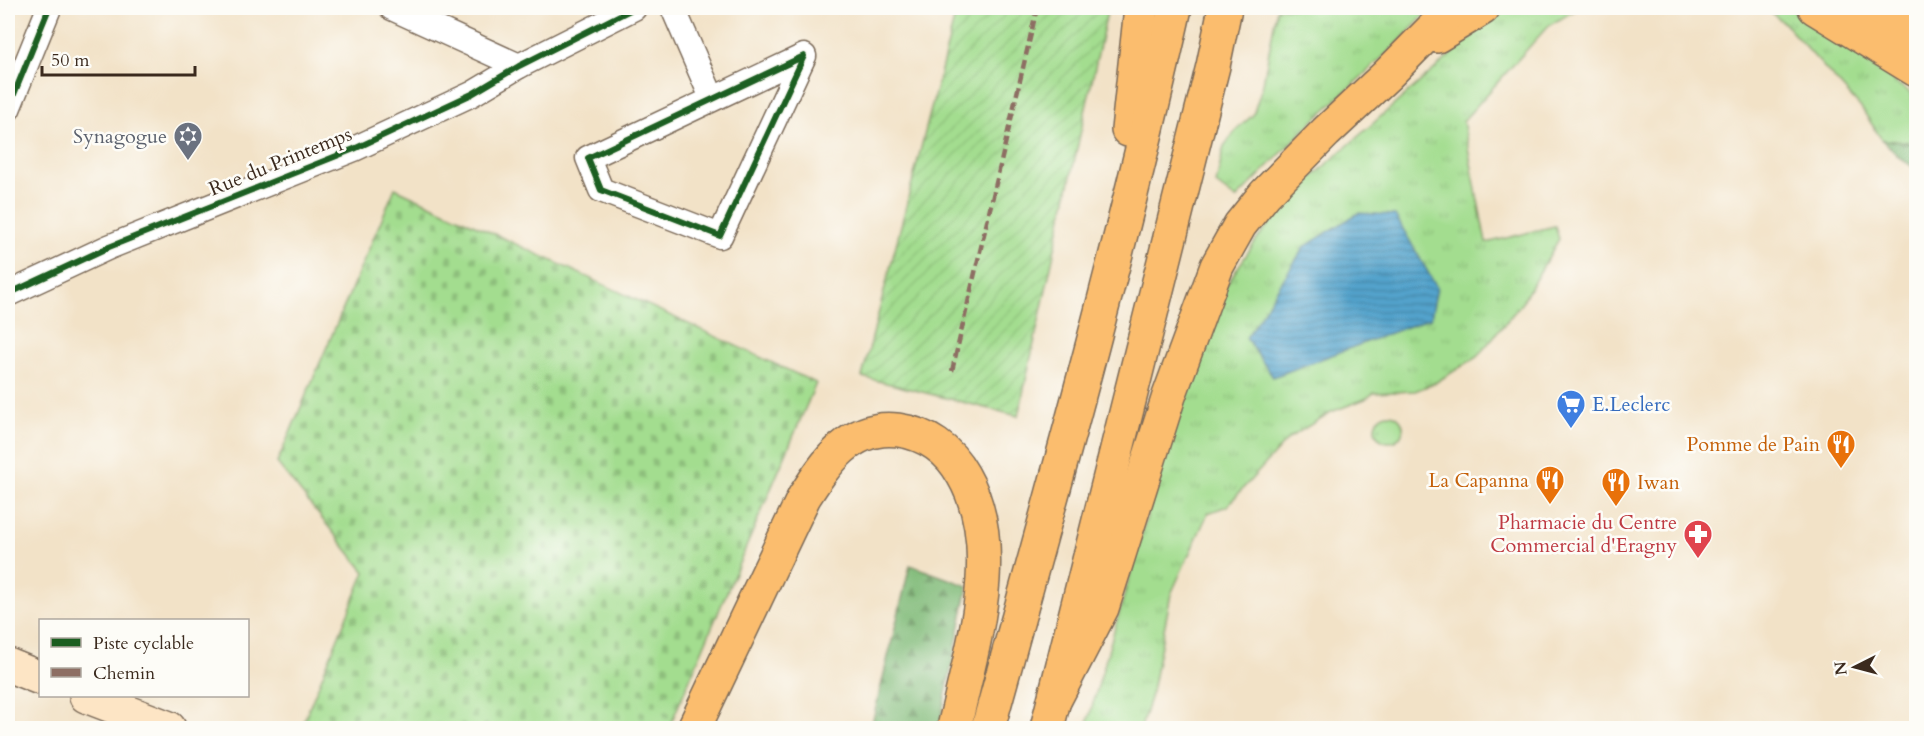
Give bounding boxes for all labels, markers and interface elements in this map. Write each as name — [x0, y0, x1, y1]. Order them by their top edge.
scale bar — [42, 39, 195, 77]
text: 50 m — [51, 48, 90, 73]
synagogue icon: Synagogue — [172, 120, 204, 162]
street label: Rue du Printemps — [205, 120, 356, 202]
place label: Synagogue — [73, 123, 167, 150]
supermarket icon: E.Leclerc — [1555, 388, 1587, 430]
place label: E.Leclerc — [1592, 391, 1670, 418]
restaurant icon: Pomme de Pain — [1825, 428, 1857, 470]
place label: Pomme de Pain — [1687, 431, 1821, 458]
restaurant icon: La Capanna — [1534, 464, 1566, 506]
restaurant icon: Iwan — [1600, 466, 1632, 508]
place label: La Capanna — [1428, 467, 1529, 494]
place label: Iwan — [1637, 469, 1681, 496]
place label: Pharmacie du Centre Commercial d'Eragny — [1490, 509, 1677, 559]
pharmacy icon: Pharmacie du Centre Commercial d'Eragny — [1682, 518, 1714, 560]
legend — [39, 619, 249, 697]
text: Piste cyclable — [93, 631, 194, 656]
north arrow — [1825, 637, 1885, 697]
text: N — [1829, 660, 1853, 677]
text: Chemin — [93, 661, 156, 686]

